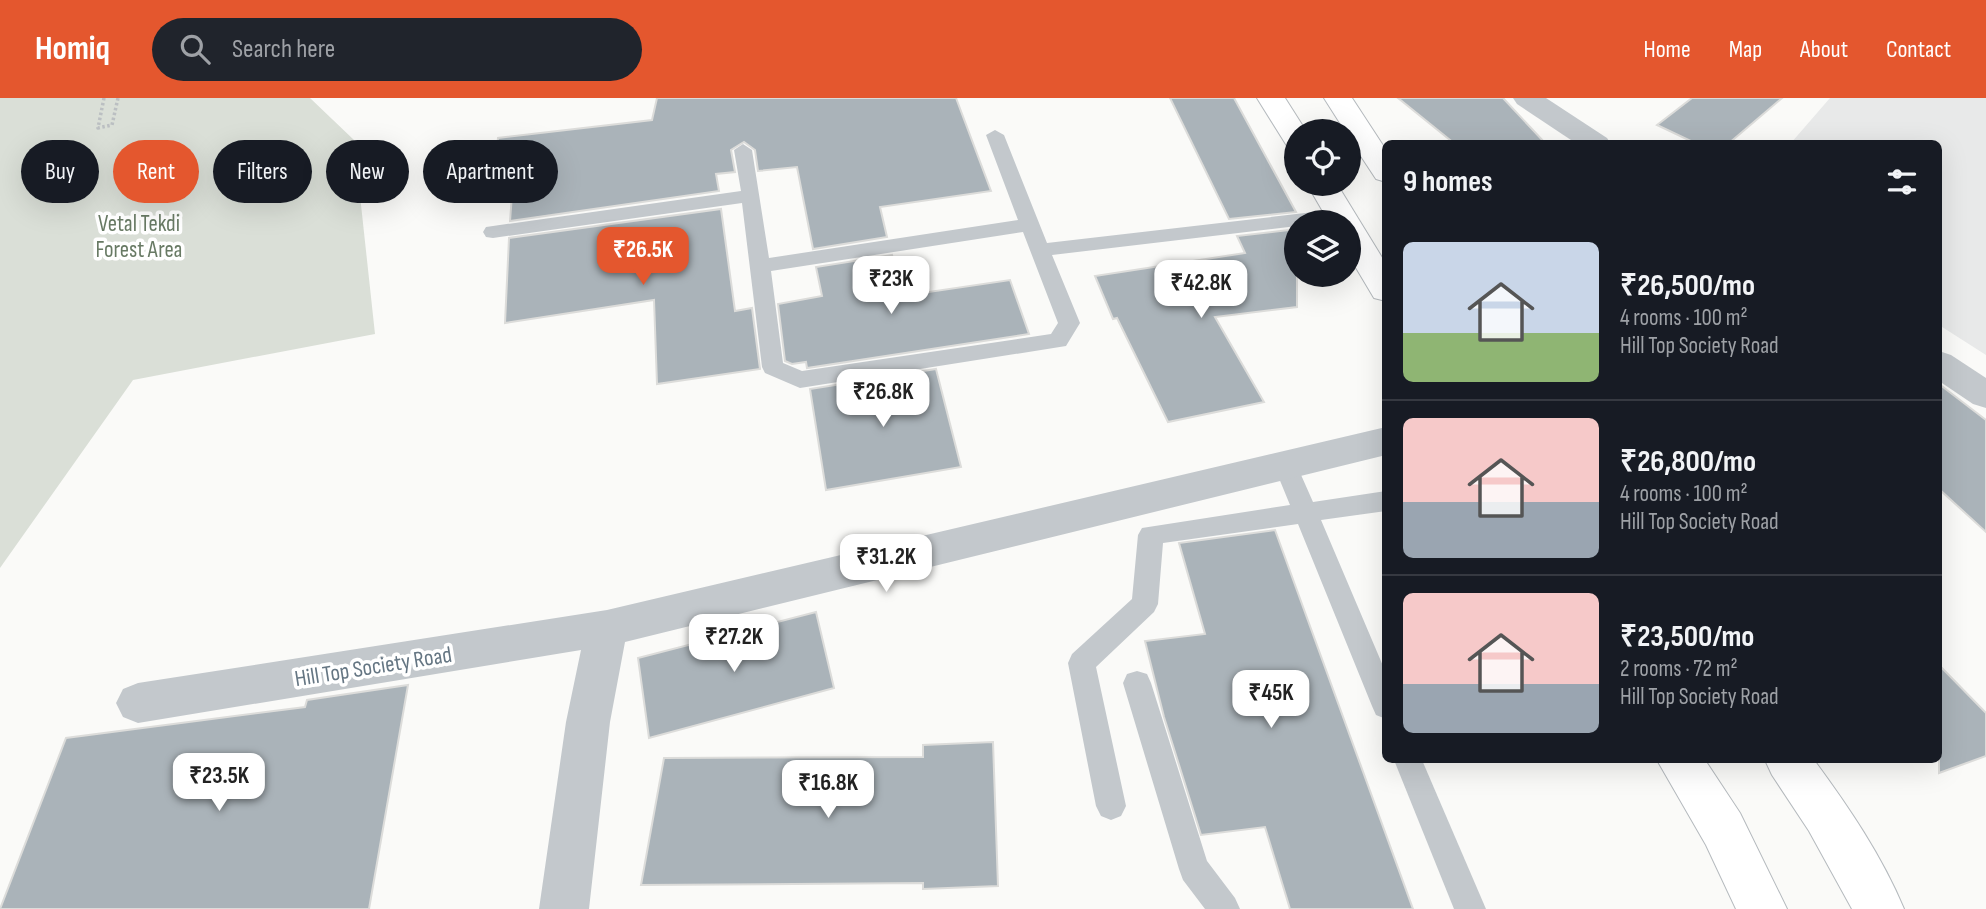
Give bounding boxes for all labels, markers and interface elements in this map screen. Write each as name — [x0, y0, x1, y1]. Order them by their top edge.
search box — [152, 18, 642, 81]
text: Homiq — [35, 29, 110, 69]
icon: search — [176, 30, 214, 68]
text: Search here — [232, 34, 335, 65]
text: Home — [1643, 35, 1691, 64]
text: Map — [1729, 35, 1762, 64]
text: About — [1800, 35, 1848, 64]
text: Contact — [1886, 35, 1951, 64]
map controls — [1284, 119, 1361, 287]
button: locate — [1284, 119, 1361, 196]
chip: Buy — [21, 140, 99, 203]
chip: Rent — [113, 140, 199, 203]
chip: Filters — [213, 140, 312, 203]
chip: New — [326, 140, 409, 203]
chip: Apartment — [423, 140, 558, 203]
icon: filters — [1883, 163, 1921, 201]
text: 9 homes — [1403, 164, 1493, 200]
park label: Vetal Tekdi Forest Area — [96, 210, 182, 264]
button: layers — [1284, 210, 1361, 287]
pin: ₹26.5K — [586, 228, 700, 287]
text: ₹26.5K — [613, 236, 673, 264]
pin: ₹23K — [850, 256, 932, 316]
pin: ₹42.8K — [1144, 260, 1258, 320]
text: ₹23K — [869, 265, 913, 293]
text: ₹26,500/mo — [1620, 268, 1755, 304]
text: ₹42.8K — [1170, 269, 1232, 297]
icon: home — [1459, 270, 1543, 354]
text: 4 rooms · 100 m² — [1620, 304, 1748, 332]
text: Hill Top Society Road — [1620, 332, 1779, 360]
pin: ₹26.8K — [826, 370, 940, 429]
text: ₹26.8K — [852, 378, 914, 406]
text: ₹26,800/mo — [1620, 444, 1756, 480]
icon: home — [1459, 446, 1543, 530]
text: 4 rooms · 100 m² — [1620, 480, 1748, 508]
text: Hill Top Society Road — [1620, 508, 1779, 536]
pin: ₹31.2K — [829, 534, 943, 594]
text: ₹31.2K — [856, 543, 916, 571]
pin: ₹27.2K — [677, 614, 791, 674]
text: ₹23,500/mo — [1620, 619, 1754, 655]
icon: home — [1459, 621, 1543, 705]
text: ₹27.2K — [705, 623, 763, 651]
street label: Hill Top Society Road — [293, 641, 454, 693]
text: 2 rooms · 72 m² — [1620, 655, 1738, 683]
pin: ₹45K — [1230, 670, 1312, 730]
text: ₹45K — [1248, 679, 1294, 707]
text: Hill Top Society Road — [1620, 683, 1779, 711]
pin: ₹23.5K — [162, 754, 276, 813]
pin: ₹16.8K — [771, 760, 885, 820]
text: ₹23.5K — [189, 762, 249, 790]
text: ₹16.8K — [798, 769, 858, 797]

